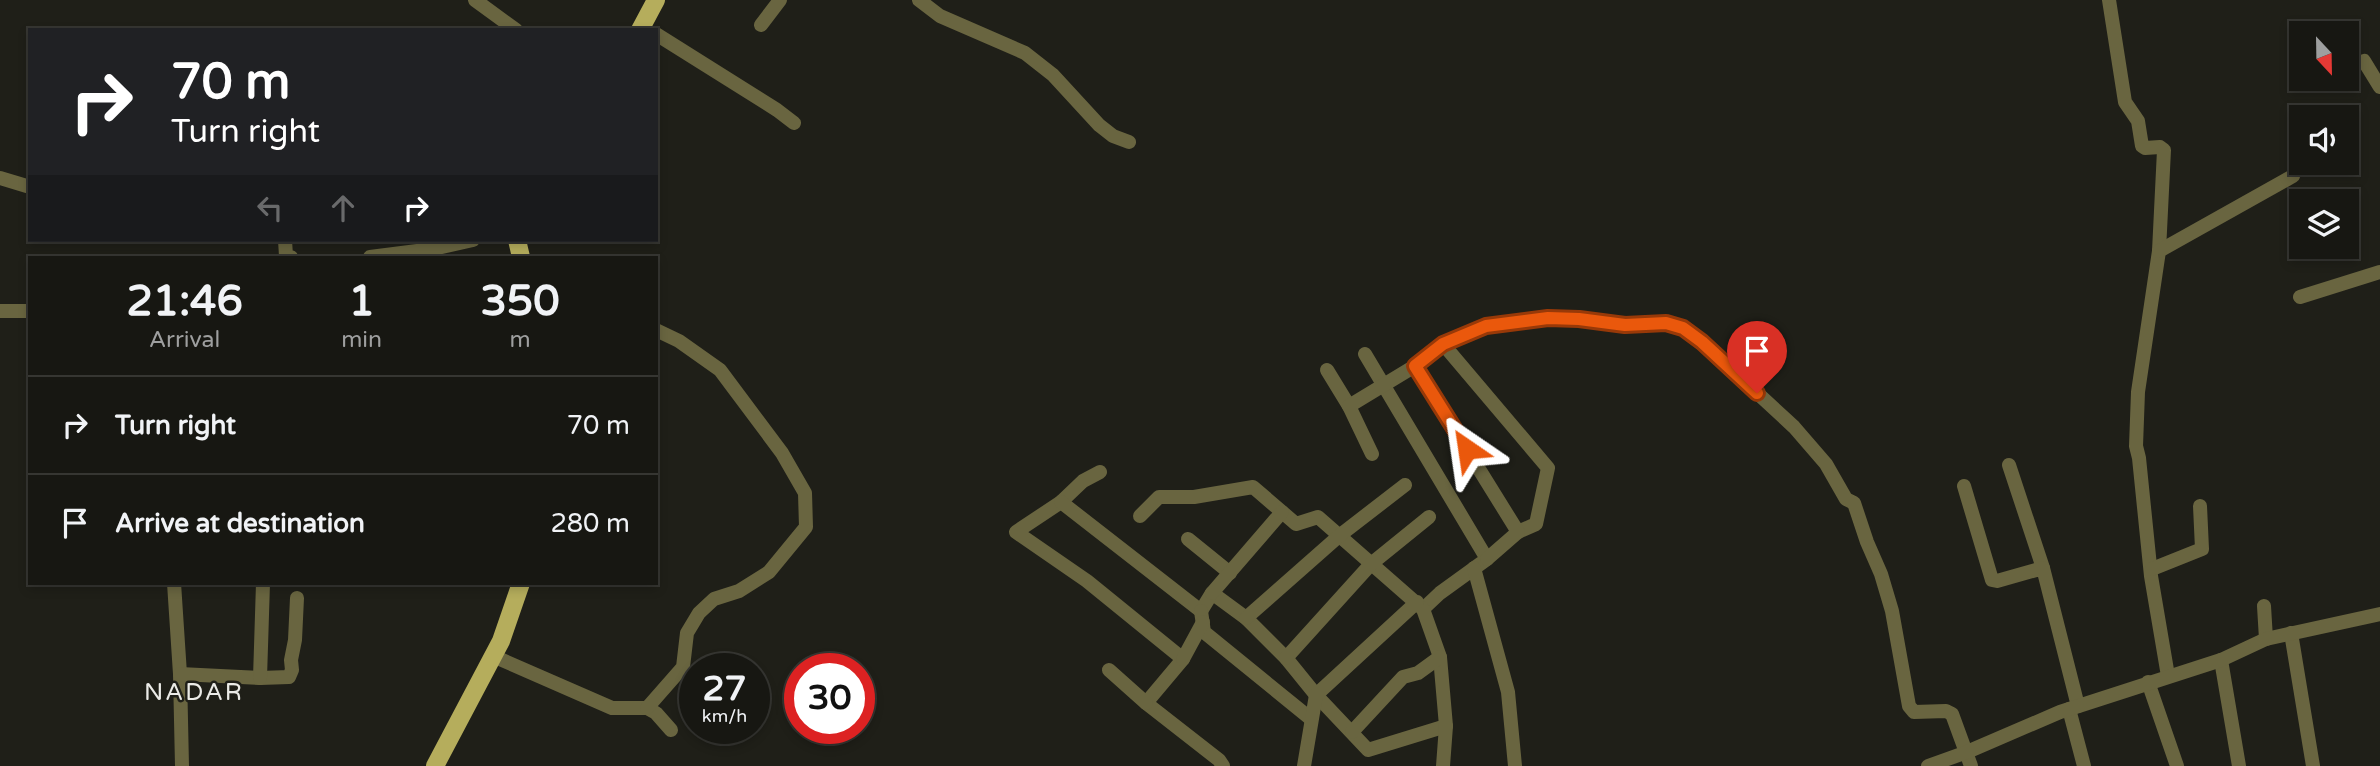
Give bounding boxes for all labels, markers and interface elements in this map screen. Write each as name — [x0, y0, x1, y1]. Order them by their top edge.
north arrow — [2289, 21, 2359, 91]
map controls — [2289, 21, 2359, 259]
text: 70 m — [171, 53, 290, 112]
icon: right — [56, 56, 147, 147]
button: sound — [2289, 105, 2359, 175]
text: Turn right — [171, 113, 320, 151]
icon: left — [251, 189, 289, 227]
icon: ahead — [324, 189, 362, 227]
icon: right — [397, 189, 435, 227]
button: layers — [2289, 189, 2359, 259]
text: 21:46 — [126, 276, 243, 327]
text: 1 — [348, 276, 375, 327]
text: 350 — [480, 276, 560, 327]
pin — [1727, 321, 1787, 393]
text: Arrival — [149, 326, 220, 354]
text: min — [341, 326, 382, 354]
text: m — [509, 326, 531, 354]
icon: arrive — [1738, 332, 1776, 370]
icon: right — [56, 406, 94, 444]
text: Turn right — [115, 410, 236, 441]
text: 70 m — [567, 410, 630, 441]
position arrow — [1430, 412, 1504, 486]
icon: arrive — [56, 504, 94, 542]
text: Arrive at destination — [115, 508, 365, 539]
text: 280 m — [550, 508, 630, 539]
speed limit sign: 30 — [784, 653, 875, 744]
text: 27 — [703, 668, 746, 710]
district label: NADAR — [144, 678, 244, 707]
text: km/h — [702, 705, 747, 727]

